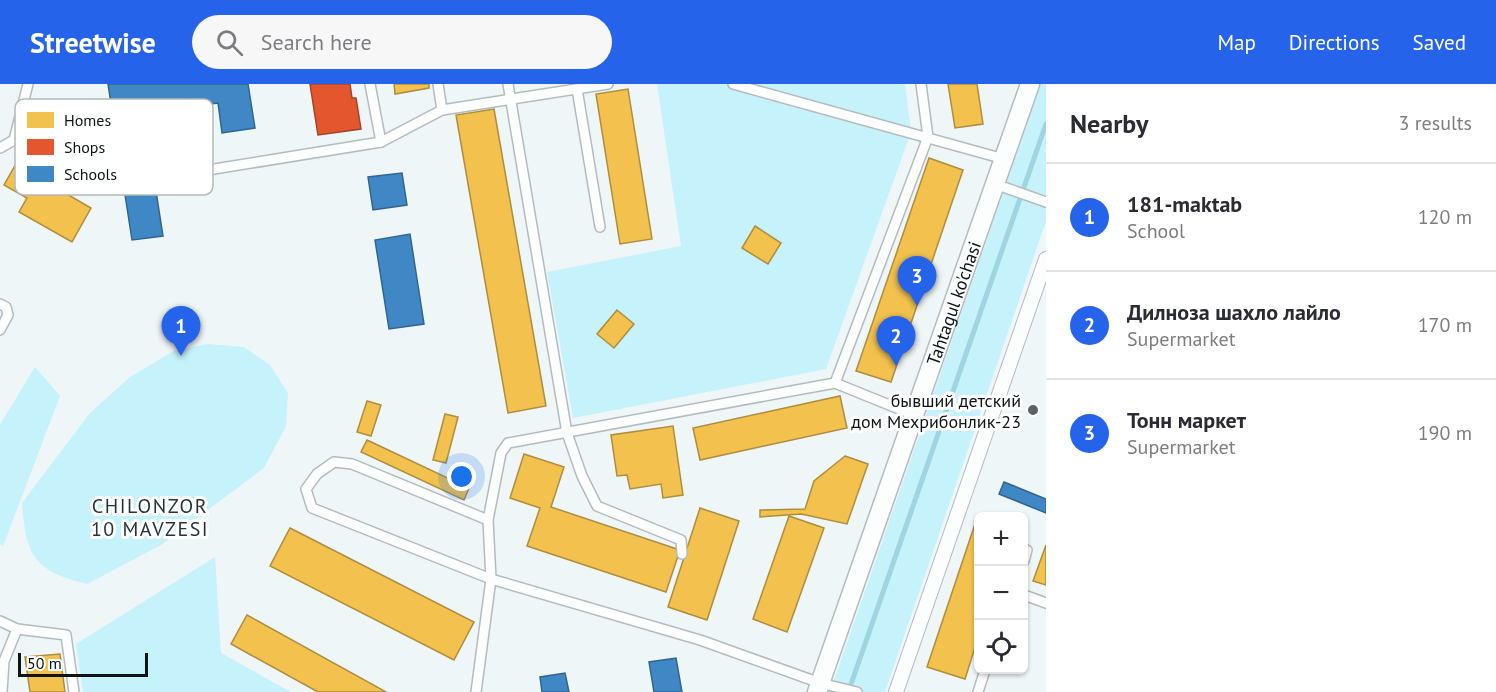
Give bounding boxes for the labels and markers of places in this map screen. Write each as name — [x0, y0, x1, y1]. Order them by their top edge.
pin: 3 — [898, 256, 936, 306]
pin: 1 — [162, 306, 201, 356]
pin: 2 — [876, 316, 916, 366]
place label: бывший детский дом Мехрибонлик-23 — [851, 389, 1021, 433]
marker: бывший детский дом Мехрибонлик-23 — [1026, 403, 1040, 417]

